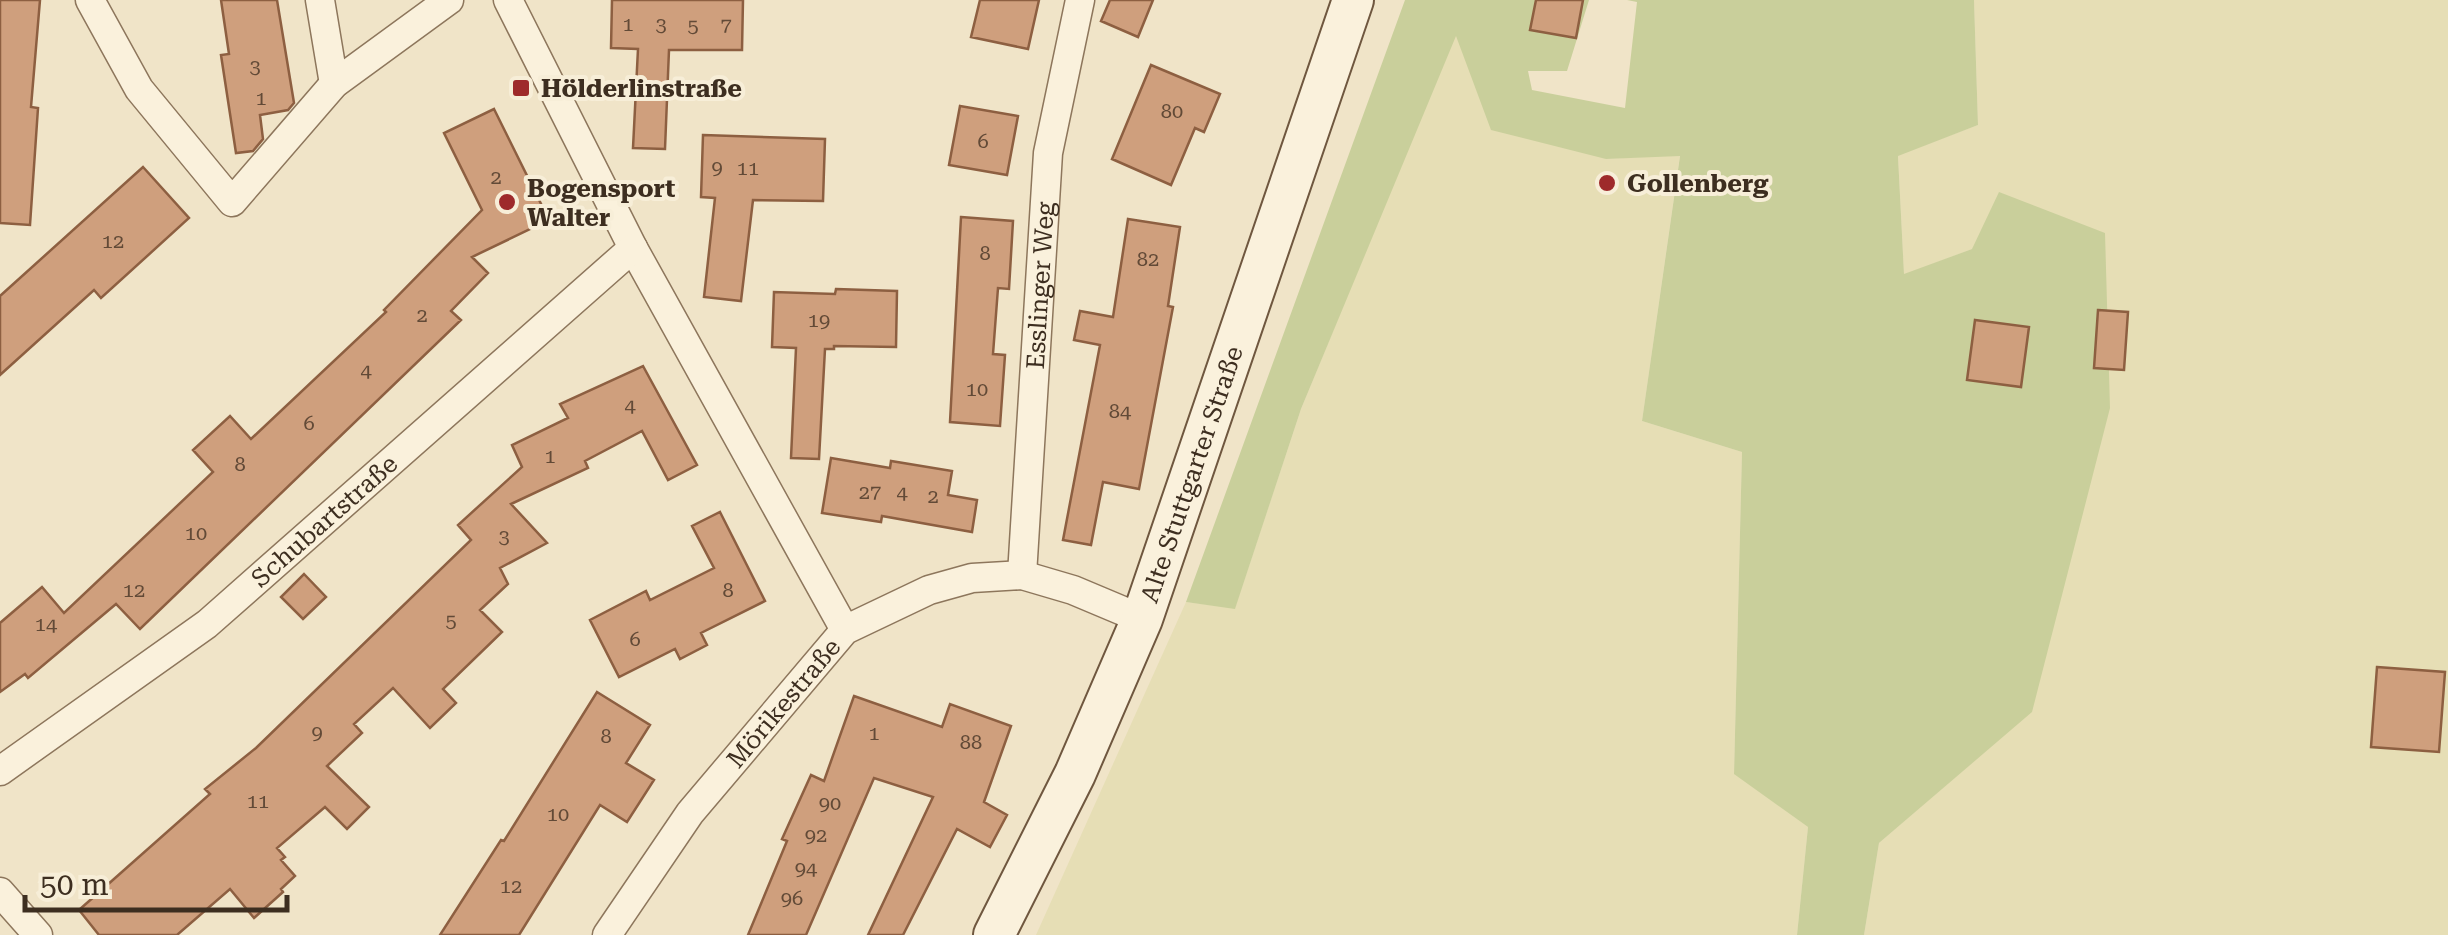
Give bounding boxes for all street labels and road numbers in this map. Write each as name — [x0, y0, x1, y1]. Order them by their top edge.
street label: Esslinger Weg — [1020, 200, 1060, 370]
street label: Alte Stuttgarter Straße — [1134, 342, 1248, 606]
street label: Schubartstraße — [245, 449, 403, 593]
street label: Mörikestraße — [721, 632, 846, 773]

